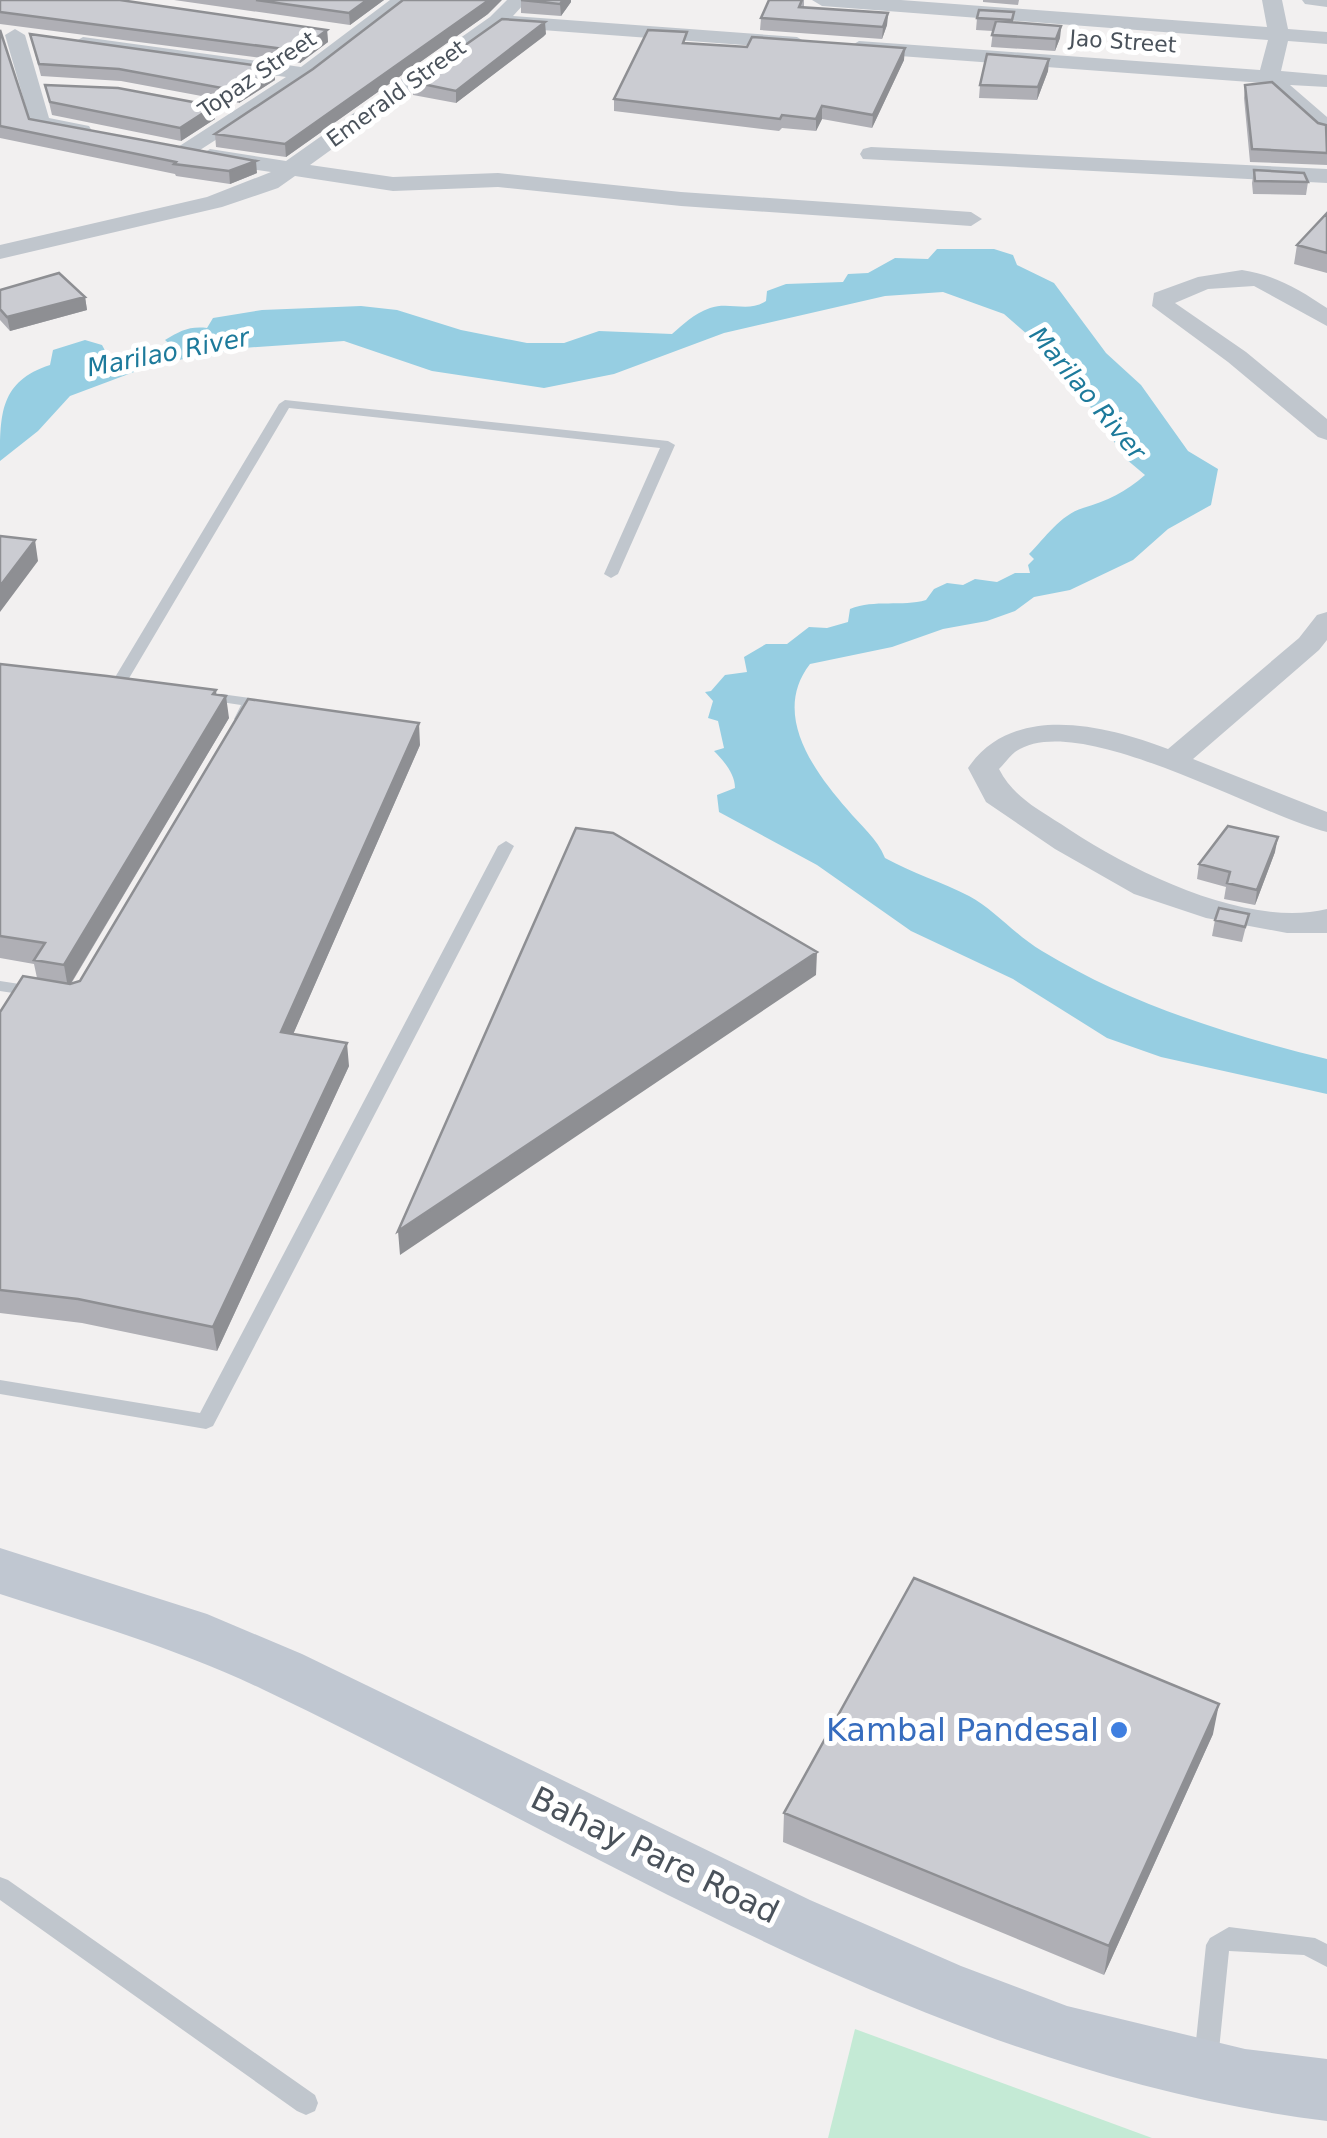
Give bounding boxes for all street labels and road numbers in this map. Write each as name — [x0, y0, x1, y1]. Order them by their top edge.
street label: Jao Street — [1067, 25, 1178, 58]
street label: Topaz Street — [193, 26, 321, 123]
street label: Emerald Street — [322, 34, 471, 152]
street label: Bahay Pare Road — [525, 1779, 785, 1931]

